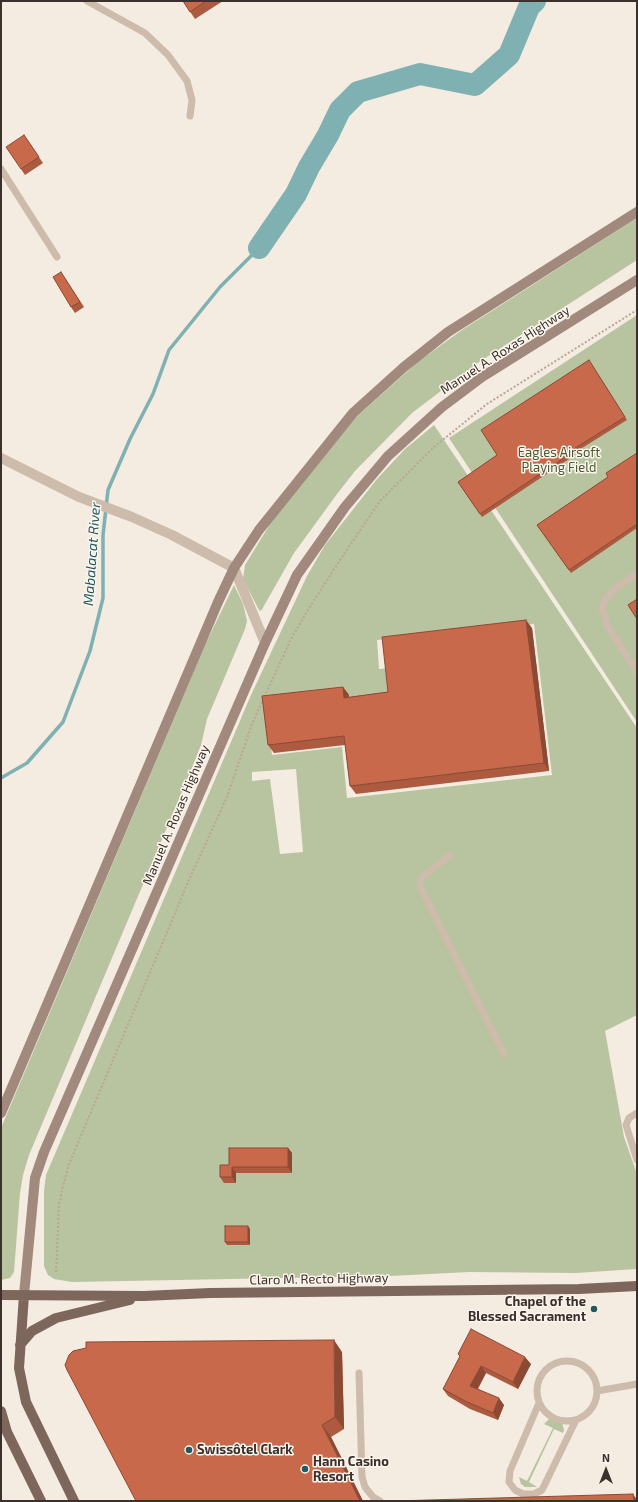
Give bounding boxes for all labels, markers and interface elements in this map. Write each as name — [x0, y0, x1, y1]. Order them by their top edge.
street label: Manuel A. Roxas Highway — [437, 302, 573, 398]
park label: Eagles Airsoft Playing Field — [518, 445, 600, 476]
water label: Mabalacat River — [80, 501, 104, 607]
street label: Manuel A. Roxas Highway — [139, 742, 213, 888]
street label: Claro M. Recto Highway — [249, 1270, 389, 1288]
place label: Chapel of the Blessed Sacrament — [468, 1294, 586, 1325]
marker: Chapel of the Blessed Sacrament — [589, 1304, 599, 1314]
place label: Swissôtel Clark — [197, 1442, 293, 1458]
marker: Swissôtel Clark — [184, 1445, 194, 1455]
north arrow — [586, 1450, 626, 1490]
text: N — [602, 1451, 610, 1464]
place label: Hann Casino Resort — [313, 1454, 389, 1485]
marker: Hann Casino Resort — [300, 1464, 310, 1474]

